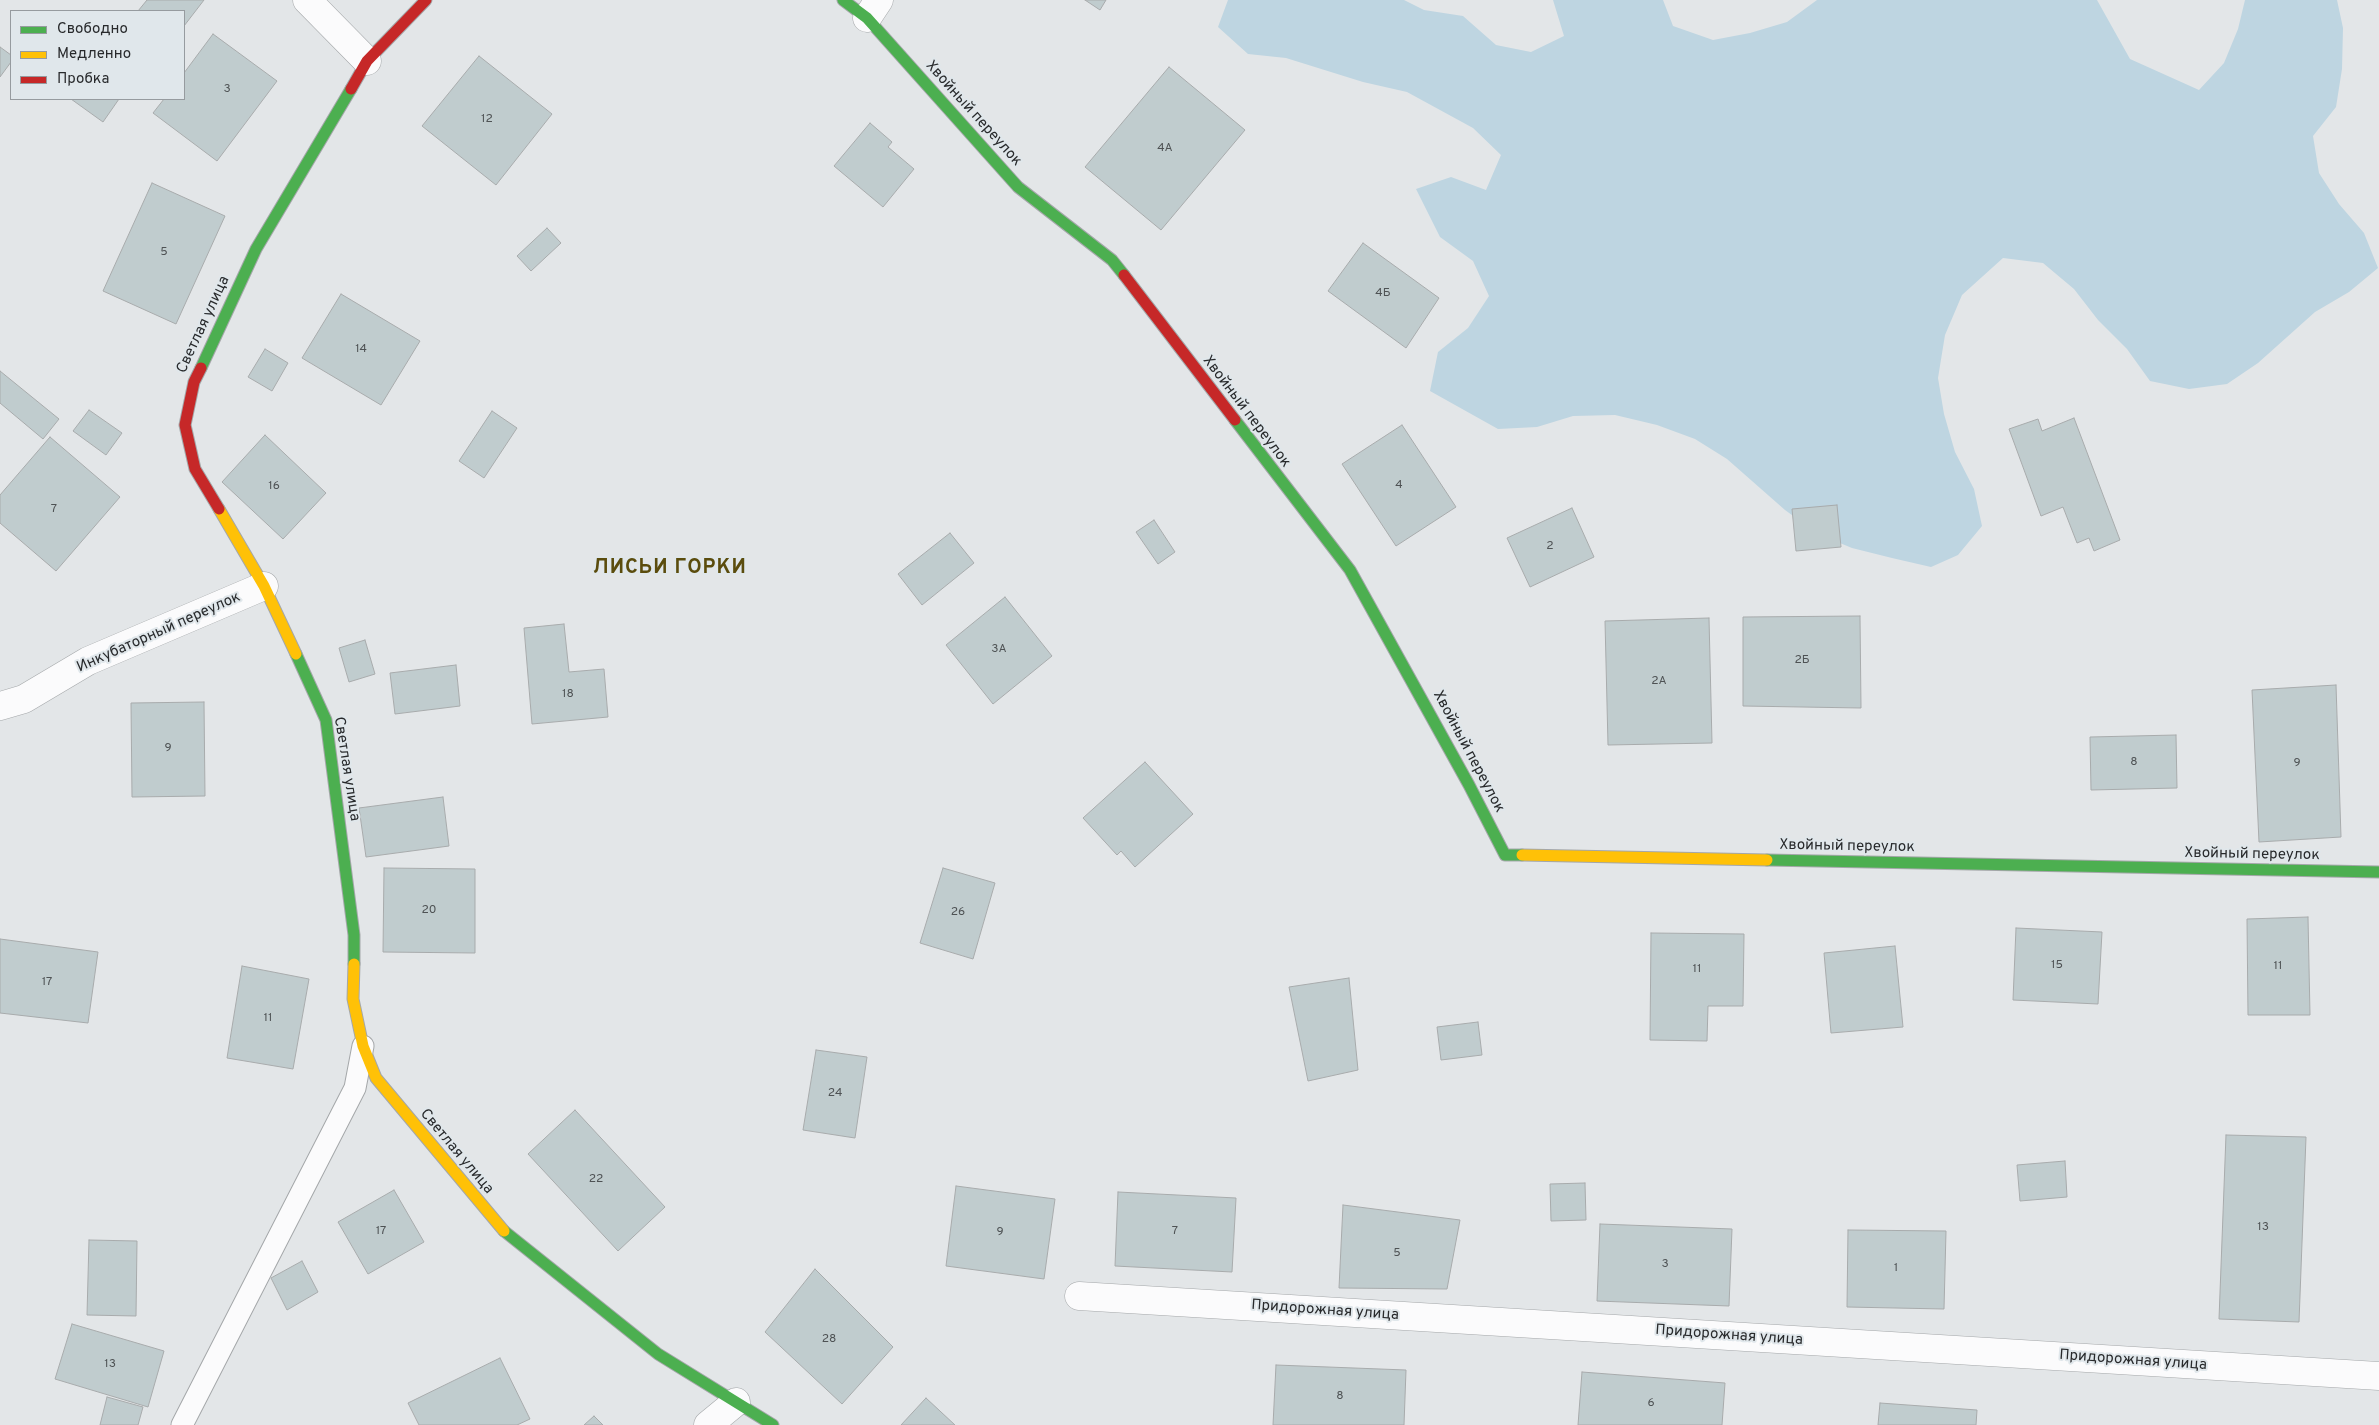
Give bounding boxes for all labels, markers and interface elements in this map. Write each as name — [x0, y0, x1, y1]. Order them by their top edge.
legend — [10, 10, 185, 100]
text: Свободно — [57, 20, 128, 39]
text: Медленно — [57, 45, 131, 64]
street label: Хвойный переулок — [921, 58, 1025, 170]
text: Пробка — [57, 70, 109, 89]
house number: 3 — [223, 83, 231, 97]
house number: 12 — [481, 113, 493, 127]
house number: 4А — [1157, 142, 1173, 156]
house number: 5 — [160, 246, 168, 260]
street label: Светлая улица — [174, 274, 234, 376]
house number: 4Б — [1375, 287, 1391, 301]
house number: 14 — [355, 343, 367, 357]
street label: Хвойный переулок — [1198, 352, 1294, 472]
house number: 4 — [1395, 479, 1403, 493]
house number: 16 — [268, 480, 280, 494]
house number: 7 — [51, 503, 57, 517]
house number: 2 — [1546, 540, 1554, 554]
district label: ЛИСЬИ ГОРКИ — [592, 557, 748, 581]
street label: Инкубаторный переулок — [74, 589, 244, 677]
house number: 3А — [991, 643, 1007, 657]
house number: 2Б — [1794, 654, 1810, 668]
house number: 2А — [1651, 675, 1667, 689]
house number: 18 — [562, 688, 574, 702]
street label: Хвойный переулок — [1428, 688, 1508, 816]
street label: Светлая улица — [329, 716, 363, 822]
house number: 9 — [164, 742, 172, 756]
house number: 8 — [2130, 756, 2138, 770]
house number: 9 — [2293, 757, 2301, 771]
street label: Хвойный переулок — [1779, 837, 1915, 857]
street label: Хвойный переулок — [2184, 845, 2320, 865]
house number: 20 — [421, 904, 437, 918]
house number: 26 — [951, 906, 965, 920]
house number: 15 — [2051, 959, 2063, 973]
house number: 11 — [2274, 960, 2282, 974]
house number: 11 — [1693, 963, 1701, 977]
house number: 17 — [42, 976, 52, 990]
house number: 11 — [264, 1012, 272, 1026]
house number: 24 — [828, 1087, 842, 1101]
street label: Светлая улица — [415, 1106, 497, 1198]
house number: 22 — [589, 1173, 603, 1187]
house number: 13 — [2257, 1221, 2269, 1235]
house number: 17 — [376, 1225, 386, 1239]
house number: 7 — [1172, 1225, 1178, 1239]
house number: 9 — [996, 1226, 1004, 1240]
house number: 5 — [1393, 1247, 1401, 1261]
house number: 3 — [1661, 1258, 1669, 1272]
house number: 1 — [1894, 1262, 1898, 1276]
street label: Придорожная улица — [1251, 1297, 1399, 1325]
street label: Придорожная улица — [1655, 1322, 1803, 1350]
house number: 28 — [822, 1333, 836, 1347]
street label: Придорожная улица — [2059, 1347, 2207, 1375]
house number: 13 — [104, 1358, 116, 1372]
house number: 8 — [1336, 1390, 1344, 1404]
house number: 6 — [1647, 1397, 1655, 1411]

